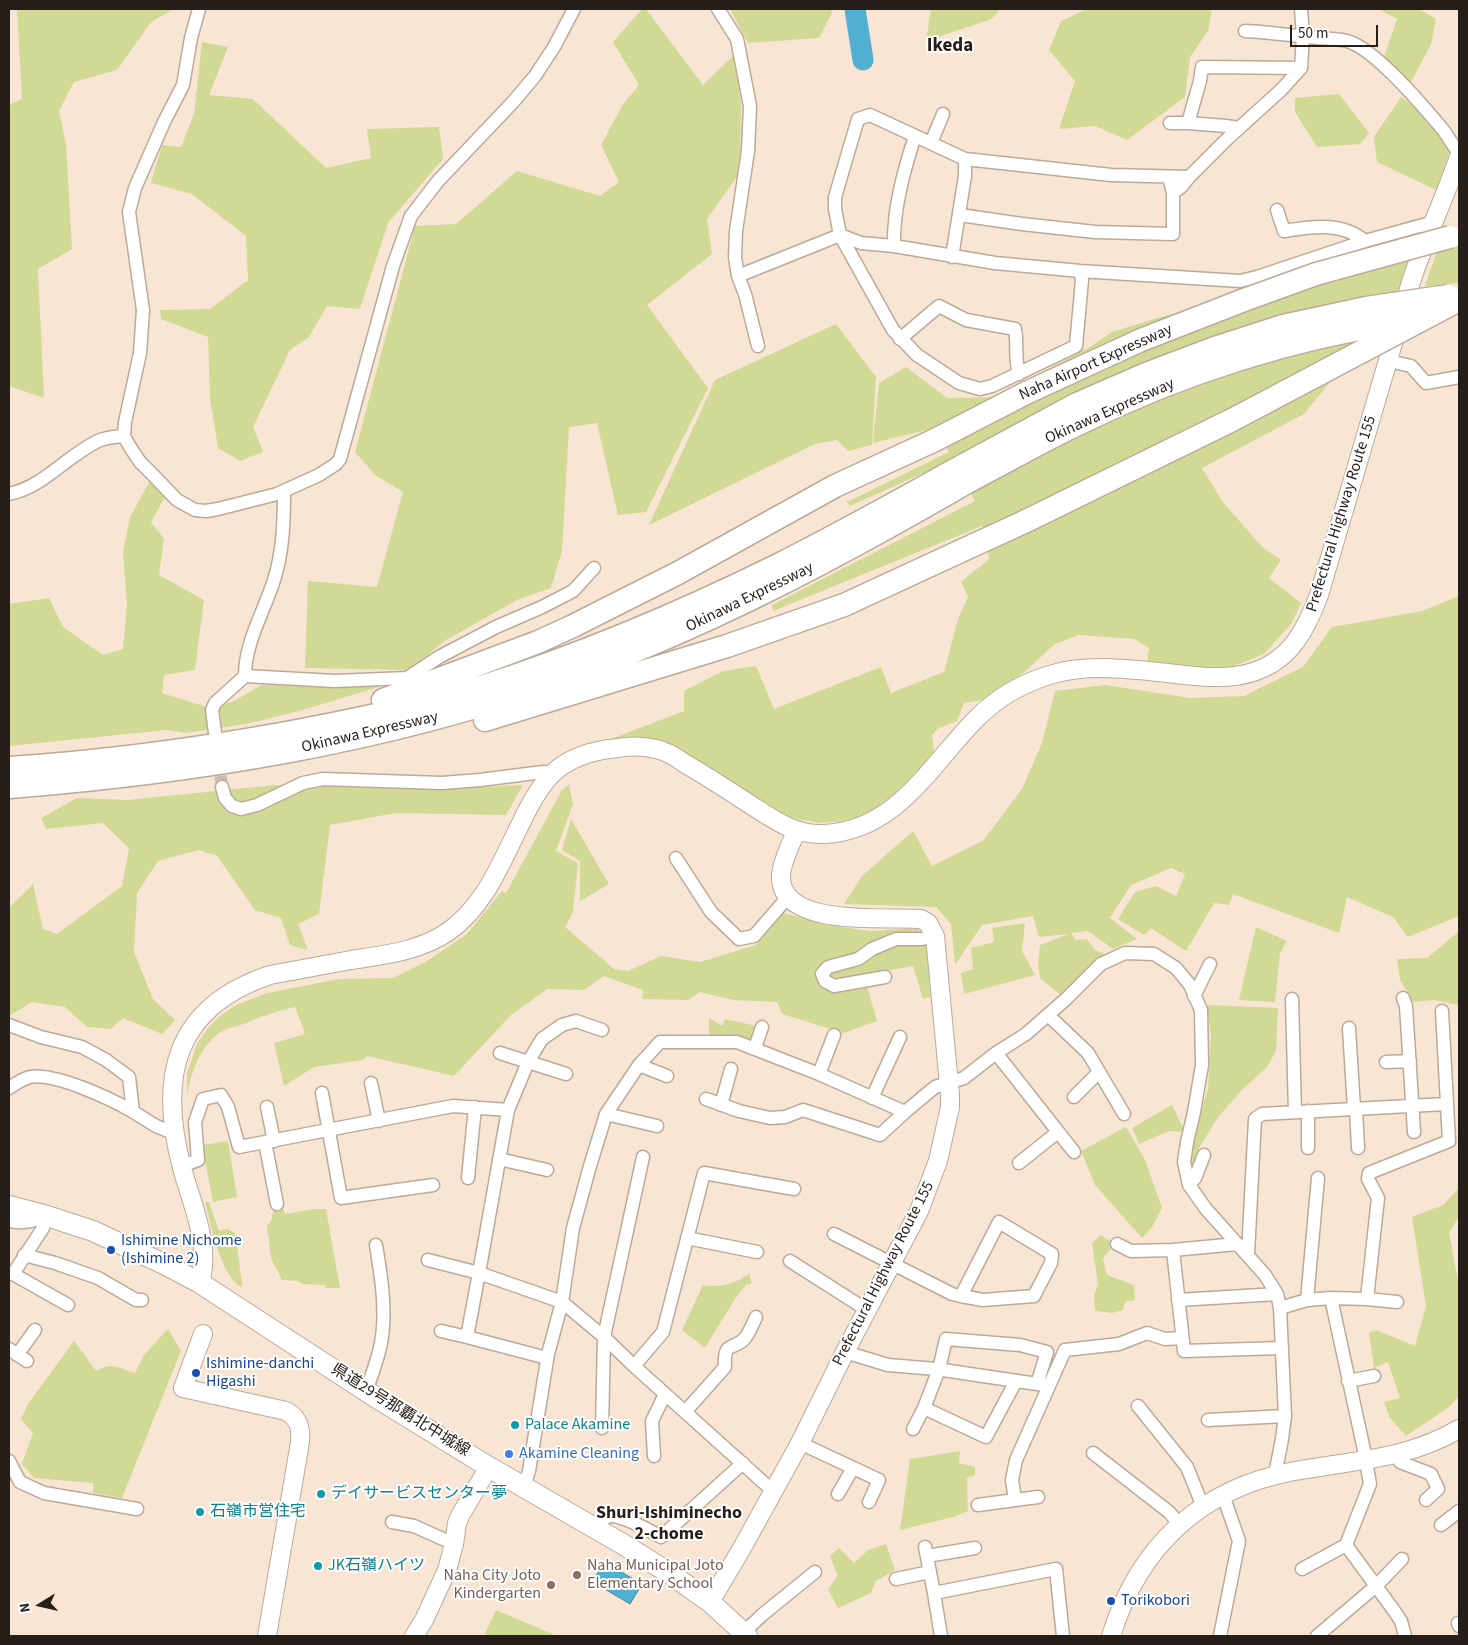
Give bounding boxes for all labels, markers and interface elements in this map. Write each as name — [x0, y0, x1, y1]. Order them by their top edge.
scale bar — [1293, 15, 1380, 47]
text: 50 m — [1298, 23, 1328, 44]
district label: Ikeda — [927, 36, 973, 58]
street label: Naha Airport Expressway — [1016, 321, 1176, 405]
street label: Okinawa Expressway — [1042, 375, 1178, 449]
street label: Prefectural Highway Route 155 — [1303, 414, 1381, 614]
street label: Okinawa Expressway — [683, 559, 817, 637]
street label: Okinawa Expressway — [300, 708, 440, 758]
street label: Prefectural Highway Route 155 — [829, 1179, 939, 1369]
place label: Ishimine Nichome (Ishimine 2) — [121, 1231, 242, 1269]
marker: Ishimine Nichome (Ishimine 2) — [105, 1244, 117, 1256]
place label: Ishimine-danchi Higashi — [206, 1354, 314, 1392]
street label: 県道29号那覇北中城線 — [327, 1360, 473, 1462]
marker: Ishimine-danchi Higashi — [190, 1367, 202, 1379]
place label: Palace Akamine — [525, 1415, 630, 1435]
marker: Palace Akamine — [509, 1419, 521, 1431]
place label: Akamine Cleaning — [519, 1444, 639, 1464]
marker: Akamine Cleaning — [503, 1448, 515, 1460]
place label: デイサービスセンター夢 — [331, 1484, 507, 1504]
marker: デイサービスセンター夢 — [315, 1488, 327, 1500]
place label: 石嶺市営住宅 — [210, 1502, 306, 1522]
district label: Shuri-Ishiminecho 2-chome — [596, 1503, 742, 1546]
marker: 石嶺市営住宅 — [194, 1506, 206, 1518]
place label: JK石嶺ハイツ — [328, 1556, 425, 1576]
place label: Naha Municipal Joto Elementary School — [587, 1556, 724, 1594]
marker: JK石嶺ハイツ — [312, 1560, 324, 1572]
place label: Naha City Joto Kindergarten — [444, 1566, 541, 1604]
marker: Naha Municipal Joto Elementary School — [571, 1569, 583, 1581]
marker: Naha City Joto Kindergarten — [545, 1579, 557, 1591]
north arrow — [15, 1580, 65, 1630]
place label: Torikobori — [1121, 1591, 1190, 1611]
marker: Torikobori — [1105, 1595, 1117, 1607]
text: N — [15, 1601, 36, 1614]

